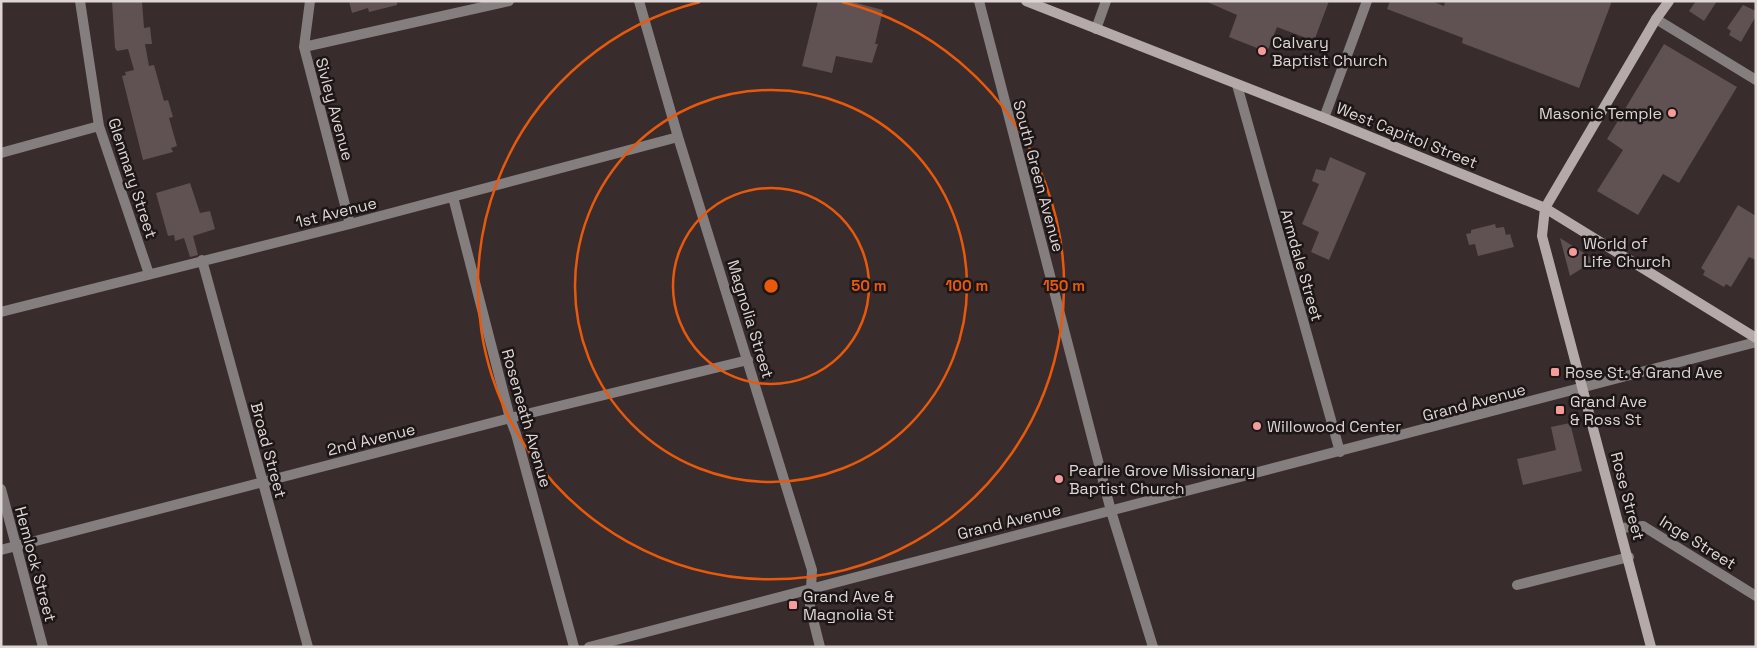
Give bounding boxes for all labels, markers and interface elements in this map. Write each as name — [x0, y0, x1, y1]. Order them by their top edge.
place label: Calvary Baptist Church — [1272, 32, 1388, 71]
marker: Calvary Baptist Church — [1256, 45, 1268, 57]
street label: Sivley Avenue — [311, 55, 358, 163]
street label: South Green Avenue — [1008, 98, 1069, 254]
street label: West Capitol Street — [1333, 98, 1481, 173]
place label: Masonic Temple — [1539, 103, 1662, 124]
marker: Masonic Temple — [1666, 107, 1678, 119]
street label: Glenmary Street — [103, 115, 162, 241]
street label: 1st Avenue — [293, 192, 379, 233]
street label: Armdale Street — [1275, 207, 1328, 324]
place label: World of Life Church — [1583, 233, 1671, 272]
marker: World of Life Church — [1567, 246, 1579, 258]
street label: Magnolia Street — [723, 257, 779, 381]
text: 50 m — [851, 276, 887, 295]
text: 100 m — [946, 276, 988, 295]
text: 150 m — [1043, 276, 1085, 295]
centre of rings — [762, 277, 780, 295]
street label: Roseneath Avenue — [497, 346, 556, 490]
place label: Rose St. & Grand Ave — [1565, 362, 1723, 383]
marker: Rose St. & Grand Ave — [1549, 366, 1561, 378]
street label: Grand Avenue — [1420, 379, 1528, 426]
place label: Grand Ave & Ross St — [1570, 391, 1647, 430]
street label: Broad Street — [246, 400, 291, 500]
marker: Grand Ave & Ross St — [1554, 404, 1566, 416]
place label: Willowood Center — [1267, 416, 1401, 437]
street label: 2nd Avenue — [325, 418, 417, 461]
marker: Willowood Center — [1251, 420, 1263, 432]
street label: Rose Street — [1606, 450, 1649, 543]
place label: Pearlie Grove Missionary Baptist Church — [1069, 460, 1256, 499]
marker: Pearlie Grove Missionary Baptist Church — [1053, 473, 1065, 485]
street label: Grand Avenue — [955, 498, 1063, 545]
street label: Hemlock Street — [10, 504, 61, 624]
street label: Inge Street — [1656, 511, 1740, 574]
place label: Grand Ave & Magnolia St — [803, 586, 894, 625]
marker: Grand Ave & Magnolia St — [787, 599, 799, 611]

